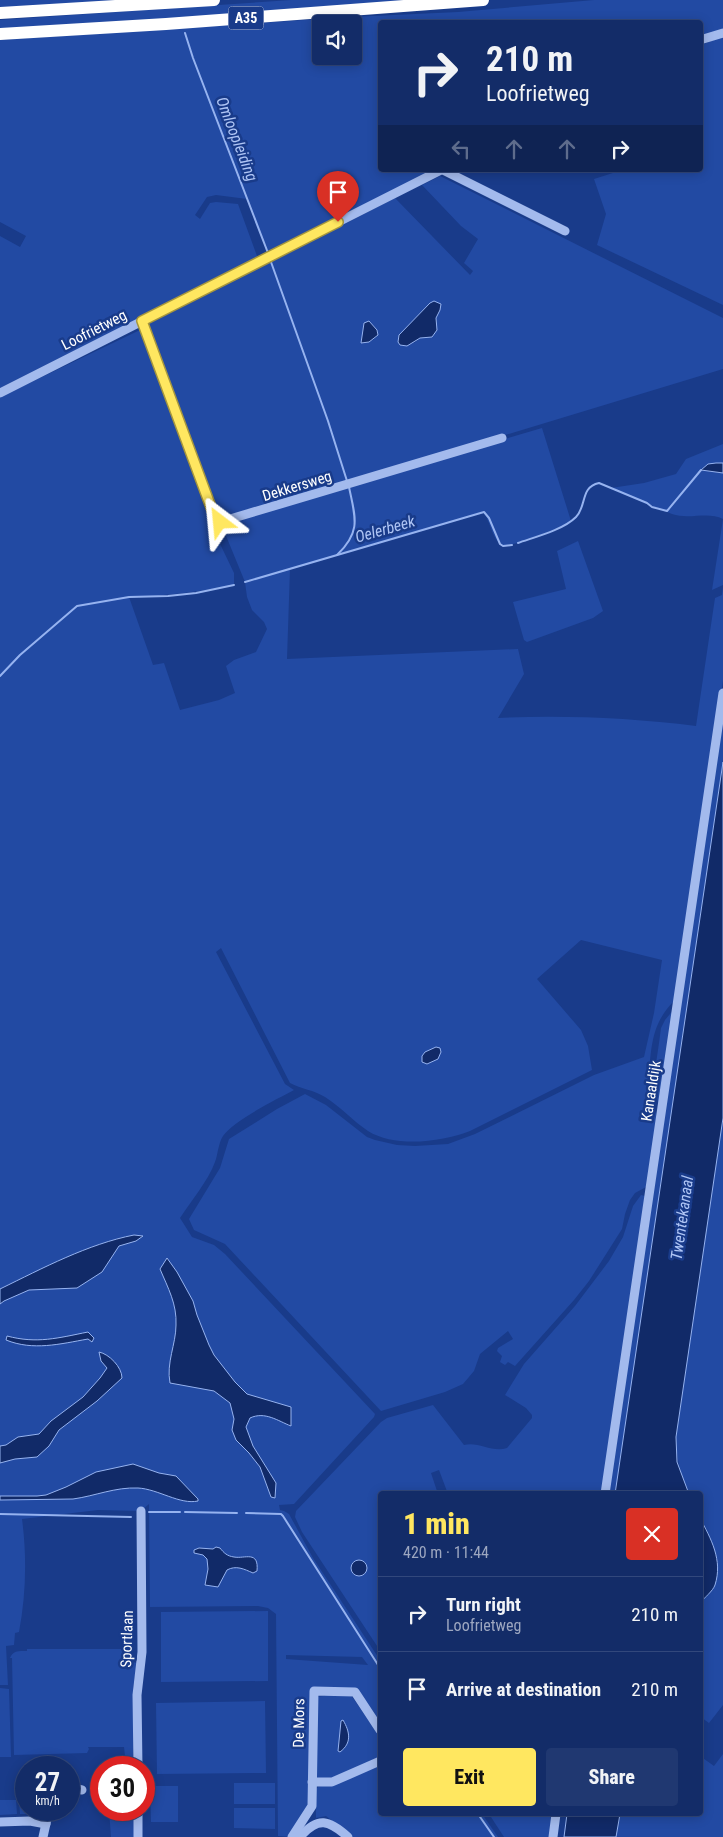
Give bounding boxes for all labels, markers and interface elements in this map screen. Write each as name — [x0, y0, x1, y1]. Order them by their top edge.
road number: A35 — [228, 7, 264, 30]
map controls — [312, 15, 362, 65]
button: sound — [312, 15, 362, 65]
text: 210 m — [486, 39, 573, 80]
icon: right — [403, 40, 468, 105]
text: Loofrietweg — [486, 81, 590, 106]
water label: Omloopleiding — [212, 94, 262, 184]
icon: left — [447, 135, 475, 163]
icon: ahead — [500, 135, 528, 163]
icon: ahead — [553, 135, 581, 163]
icon: right — [606, 135, 634, 163]
pin — [317, 171, 359, 222]
icon: arrive — [324, 178, 352, 206]
street label: Loofrietweg — [58, 306, 130, 354]
street label: Dekkersweg — [260, 467, 334, 505]
position arrow — [193, 495, 245, 547]
water label: Oelerbeek — [353, 511, 418, 547]
street label: Kanaaldijk — [637, 1059, 665, 1123]
water label: Twentekanaal — [667, 1174, 697, 1261]
text: 1 min — [403, 1506, 470, 1541]
button: close — [626, 1508, 678, 1560]
text: 420 m · 11:44 — [403, 1543, 489, 1562]
text: Turn right — [446, 1593, 521, 1616]
icon: right — [403, 1600, 431, 1628]
text: 210 m — [631, 1603, 678, 1626]
street label: Sportlaan — [117, 1610, 137, 1668]
text: Loofrietweg — [446, 1616, 521, 1635]
icon: arrive — [403, 1675, 431, 1703]
text: Arrive at destination — [446, 1678, 601, 1701]
text: 210 m — [631, 1678, 678, 1701]
street label: De Mors — [290, 1698, 308, 1748]
button: Exit — [403, 1748, 536, 1806]
button: Share — [546, 1748, 678, 1806]
speed limit sign: 30 — [90, 1756, 155, 1821]
text: 27 — [35, 1768, 60, 1797]
text: km/h — [35, 1794, 60, 1808]

